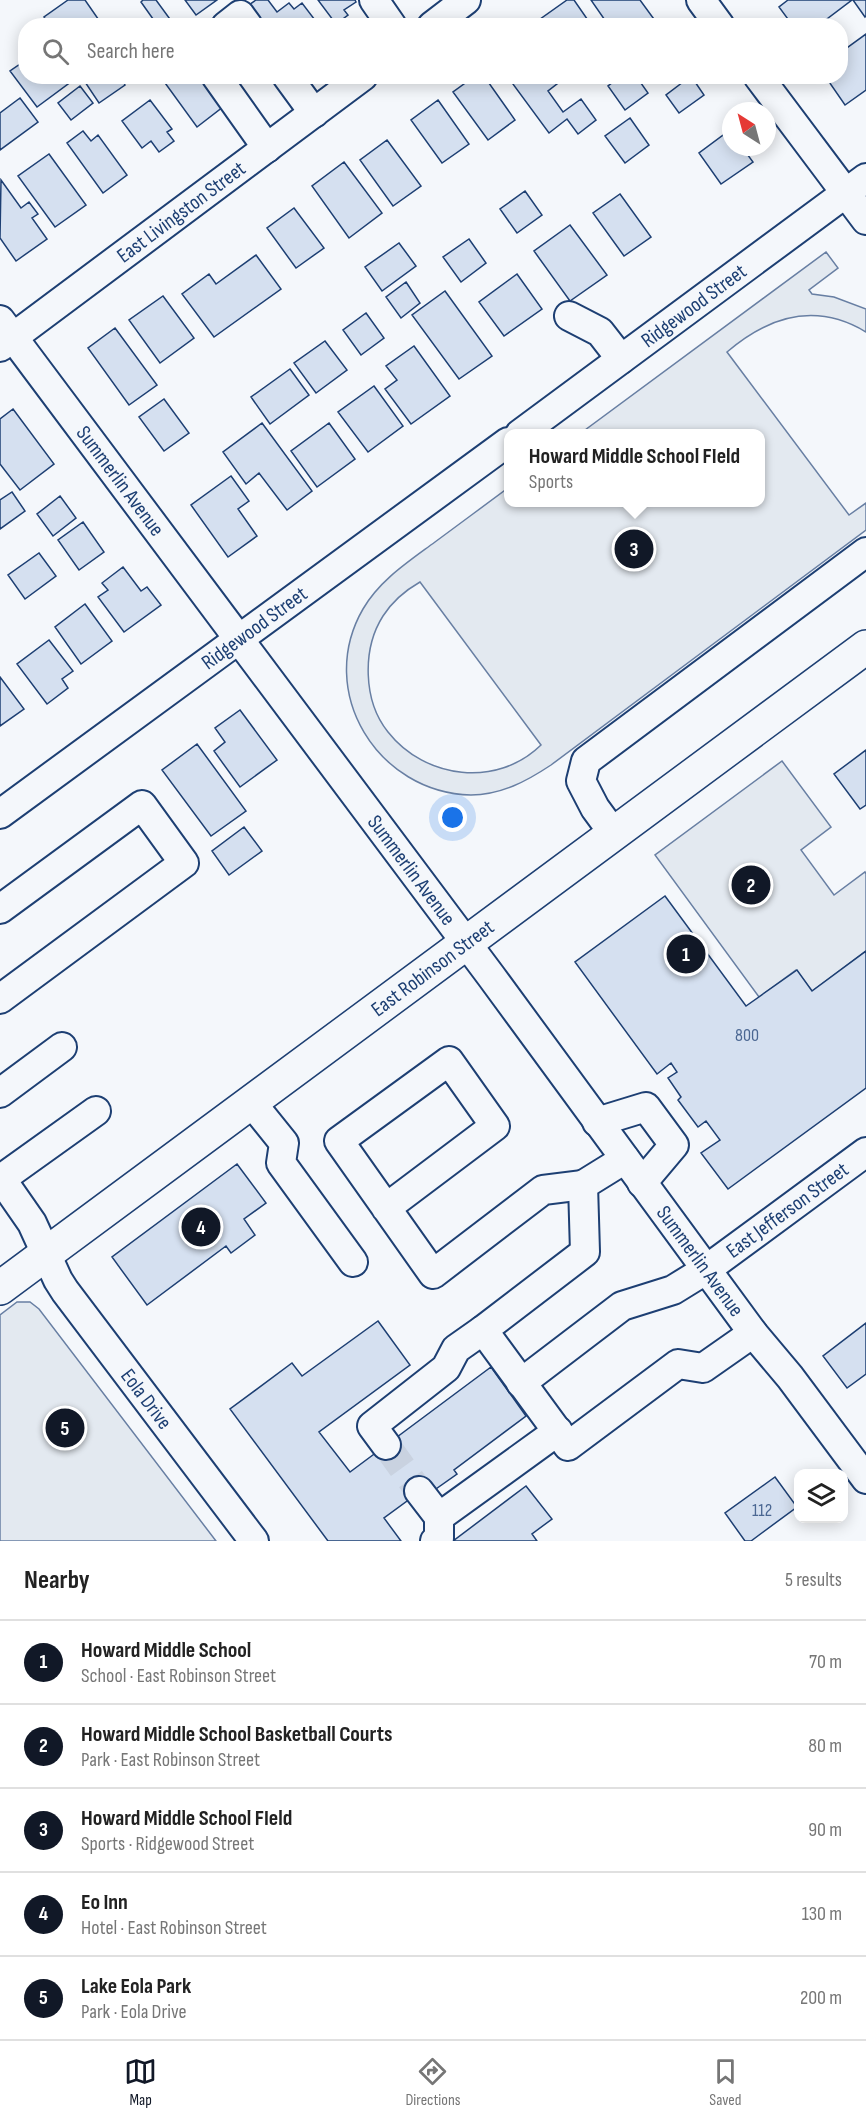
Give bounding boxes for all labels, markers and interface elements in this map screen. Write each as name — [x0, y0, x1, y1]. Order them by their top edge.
search box — [18, 18, 848, 84]
icon: search — [39, 35, 72, 68]
text: Search here — [87, 38, 174, 65]
north arrow — [722, 102, 776, 156]
street label: East Livingston Street — [112, 156, 250, 268]
street label: Ridgewood Street — [636, 258, 751, 353]
street label: Summerlin Avenue — [71, 421, 170, 541]
popup — [504, 429, 765, 507]
text: Howard Middle School FIeld — [529, 443, 740, 470]
text: Sports — [529, 470, 573, 494]
pin: 3 — [614, 526, 654, 572]
street label: Ridgewood Street — [196, 581, 312, 675]
your location — [438, 803, 467, 832]
street label: Summerlin Avenue — [362, 810, 461, 930]
pin: 2 — [732, 862, 771, 908]
street label: East Robinson Street — [366, 914, 499, 1022]
pin: 1 — [666, 932, 706, 976]
house number: 800 — [735, 1025, 759, 1046]
street label: East Jefferson Street — [721, 1157, 853, 1263]
street label: Summerlin Avenue — [651, 1201, 749, 1321]
pin: 4 — [182, 1204, 220, 1250]
street label: Eola Drive — [116, 1364, 177, 1434]
pin: 5 — [46, 1406, 84, 1450]
map controls — [794, 1469, 848, 1523]
button: layers — [794, 1469, 848, 1523]
house number: 112 — [752, 1500, 772, 1521]
text: Nearby — [24, 1565, 90, 1596]
text: 5 results — [785, 1568, 842, 1592]
text: Howard Middle School — [81, 1637, 251, 1664]
text: 1 — [40, 1650, 47, 1674]
text: 70 m — [809, 1650, 842, 1674]
text: School · East Robinson Street — [81, 1664, 276, 1688]
text: Howard Middle School Basketball Courts — [81, 1721, 392, 1748]
text: 2 — [39, 1734, 48, 1758]
text: 80 m — [808, 1734, 842, 1758]
text: Park · East Robinson Street — [81, 1748, 260, 1772]
text: Howard Middle School FIeld — [81, 1805, 292, 1832]
text: 3 — [39, 1818, 48, 1842]
text: 90 m — [808, 1818, 842, 1842]
text: Sports · Ridgewood Street — [81, 1832, 254, 1856]
text: Eo Inn — [81, 1889, 128, 1916]
text: 4 — [39, 1902, 48, 1926]
text: 130 m — [802, 1902, 842, 1926]
text: Hotel · East Robinson Street — [81, 1916, 267, 1940]
text: Lake Eola Park — [81, 1973, 191, 2000]
text: 5 — [39, 1986, 48, 2010]
text: 200 m — [800, 1986, 842, 2010]
text: Park · Eola Drive — [81, 2000, 187, 2024]
tab: Map — [124, 2055, 157, 2110]
tab: Directions — [405, 2055, 461, 2110]
tab: Saved — [709, 2055, 742, 2110]

